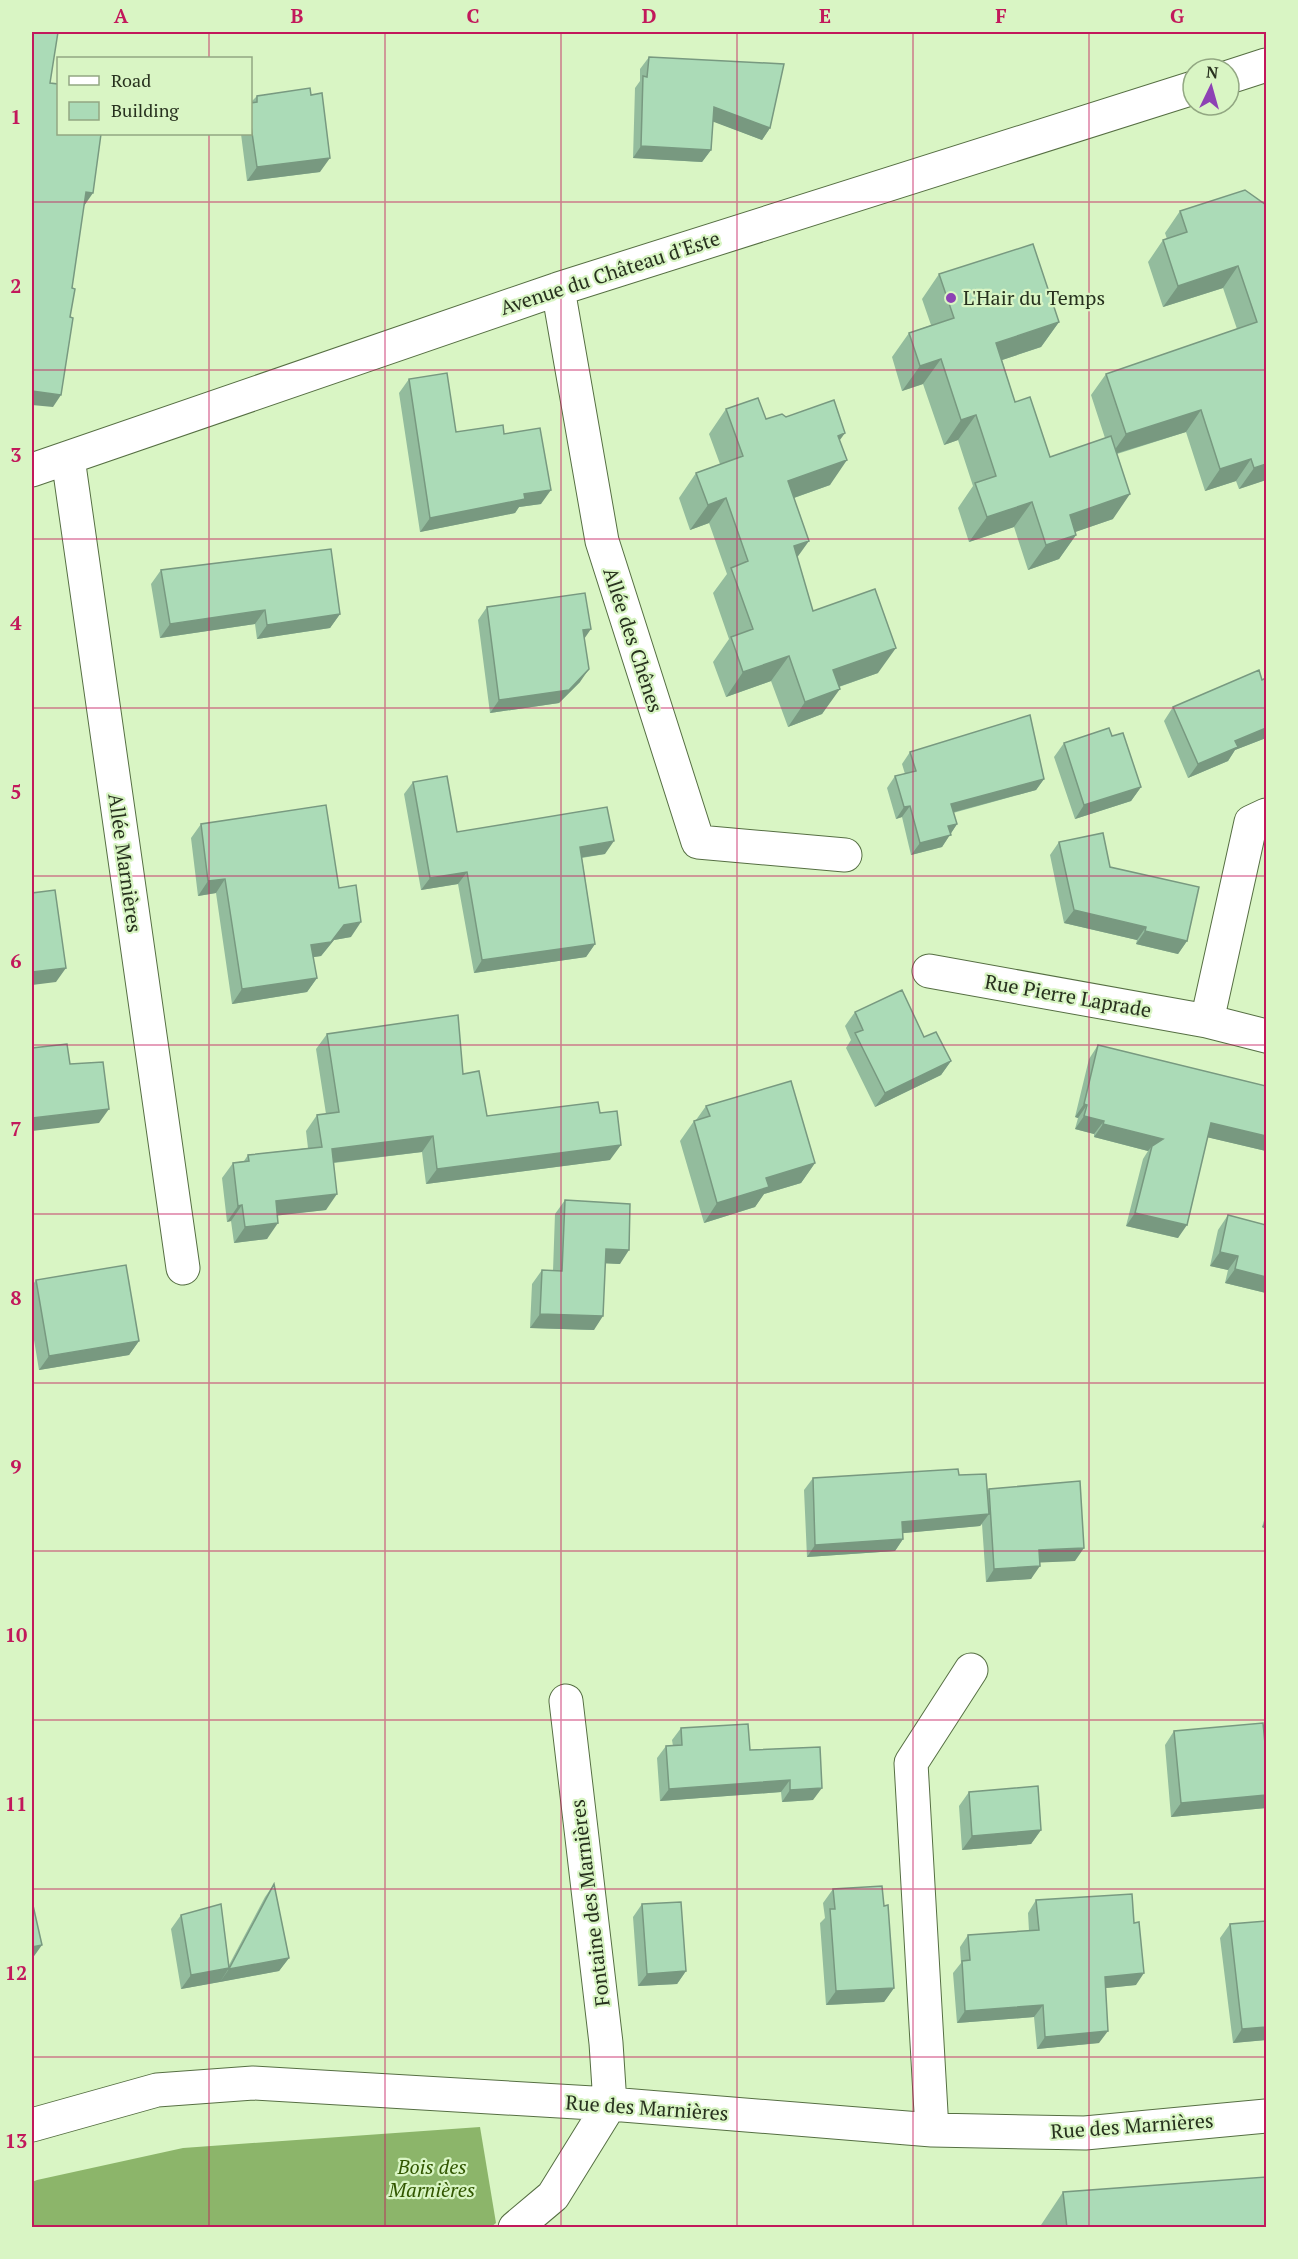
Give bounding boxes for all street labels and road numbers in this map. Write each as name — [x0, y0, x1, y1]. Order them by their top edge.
street label: Avenue du Château d'Este — [496, 224, 723, 321]
street label: Allée des Chênes — [597, 564, 670, 716]
street label: Allée Marnières — [102, 792, 149, 934]
street label: Rue Pierre Laprade — [983, 968, 1154, 1023]
street label: Fontaine des Marnières — [563, 1798, 616, 2008]
street label: Rue des Marnières — [565, 2088, 729, 2127]
street label: Rue des Marnières — [1050, 2106, 1214, 2145]

